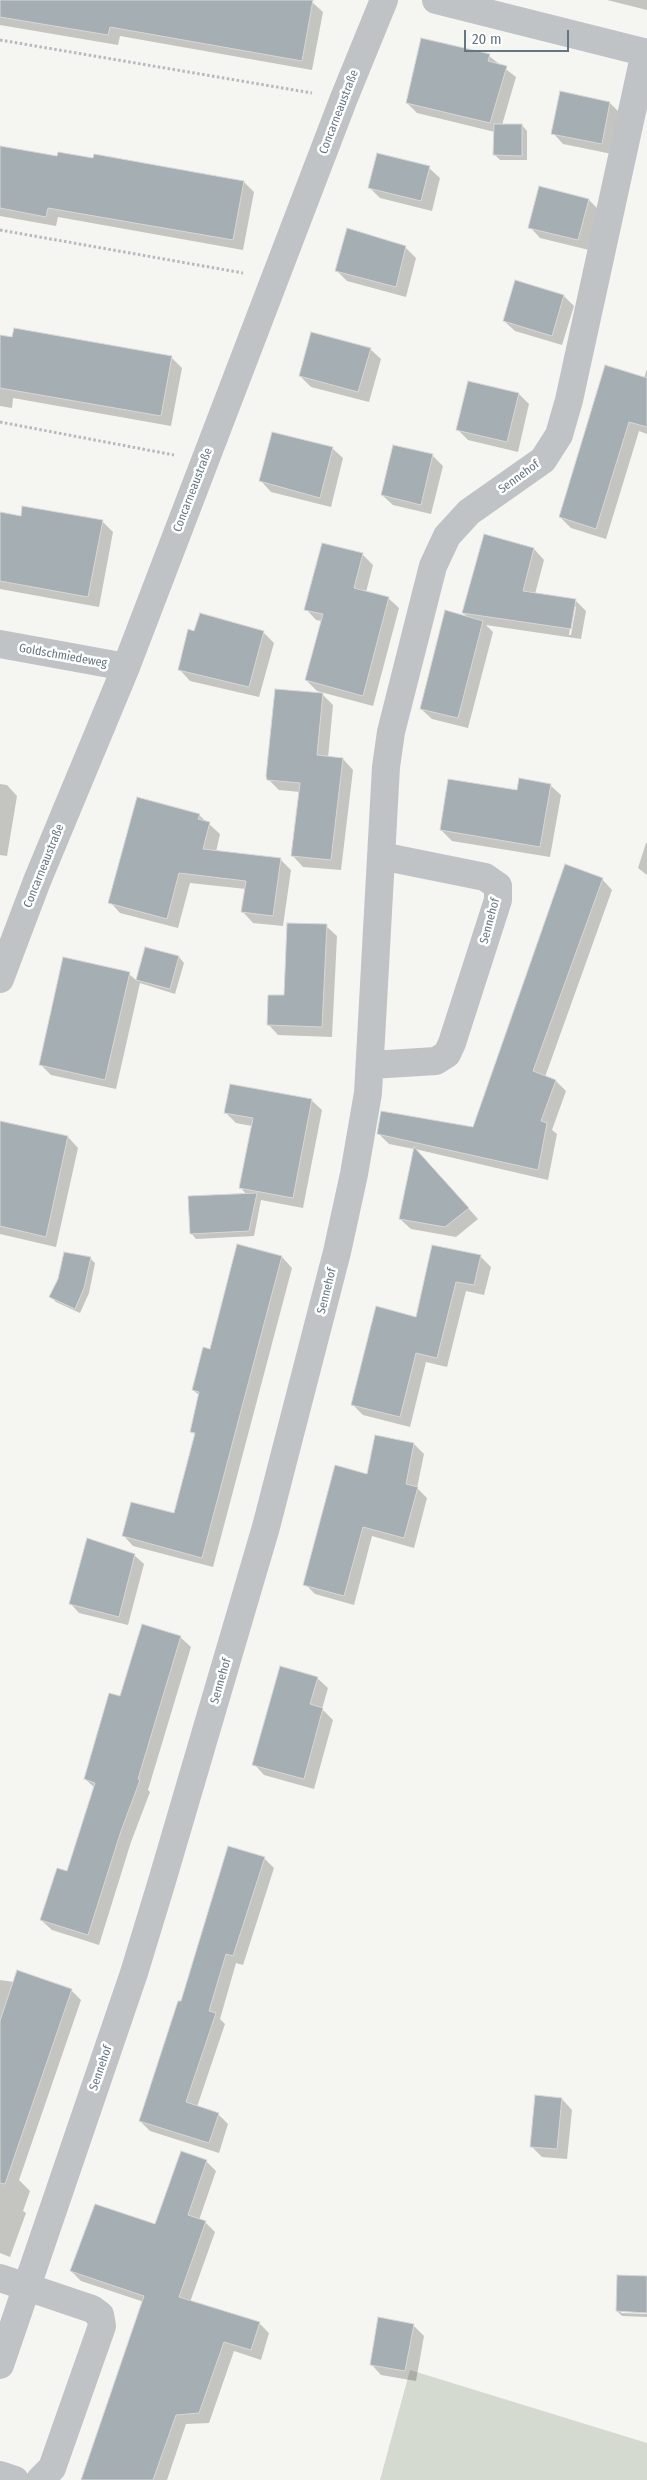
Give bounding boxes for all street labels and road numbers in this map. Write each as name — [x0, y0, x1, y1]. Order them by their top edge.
street label: Concarneaustraße — [316, 68, 362, 156]
street label: Concarneaustraße — [170, 446, 216, 534]
street label: Sennehof — [496, 457, 542, 497]
street label: Goldschmiedeweg — [18, 641, 108, 671]
street label: Concarneaustraße — [21, 822, 67, 910]
street label: Sennehof — [477, 897, 503, 945]
street label: Sennehof — [314, 1267, 340, 1315]
street label: Sennehof — [208, 1657, 234, 1705]
street label: Sennehof — [87, 2044, 115, 2092]

